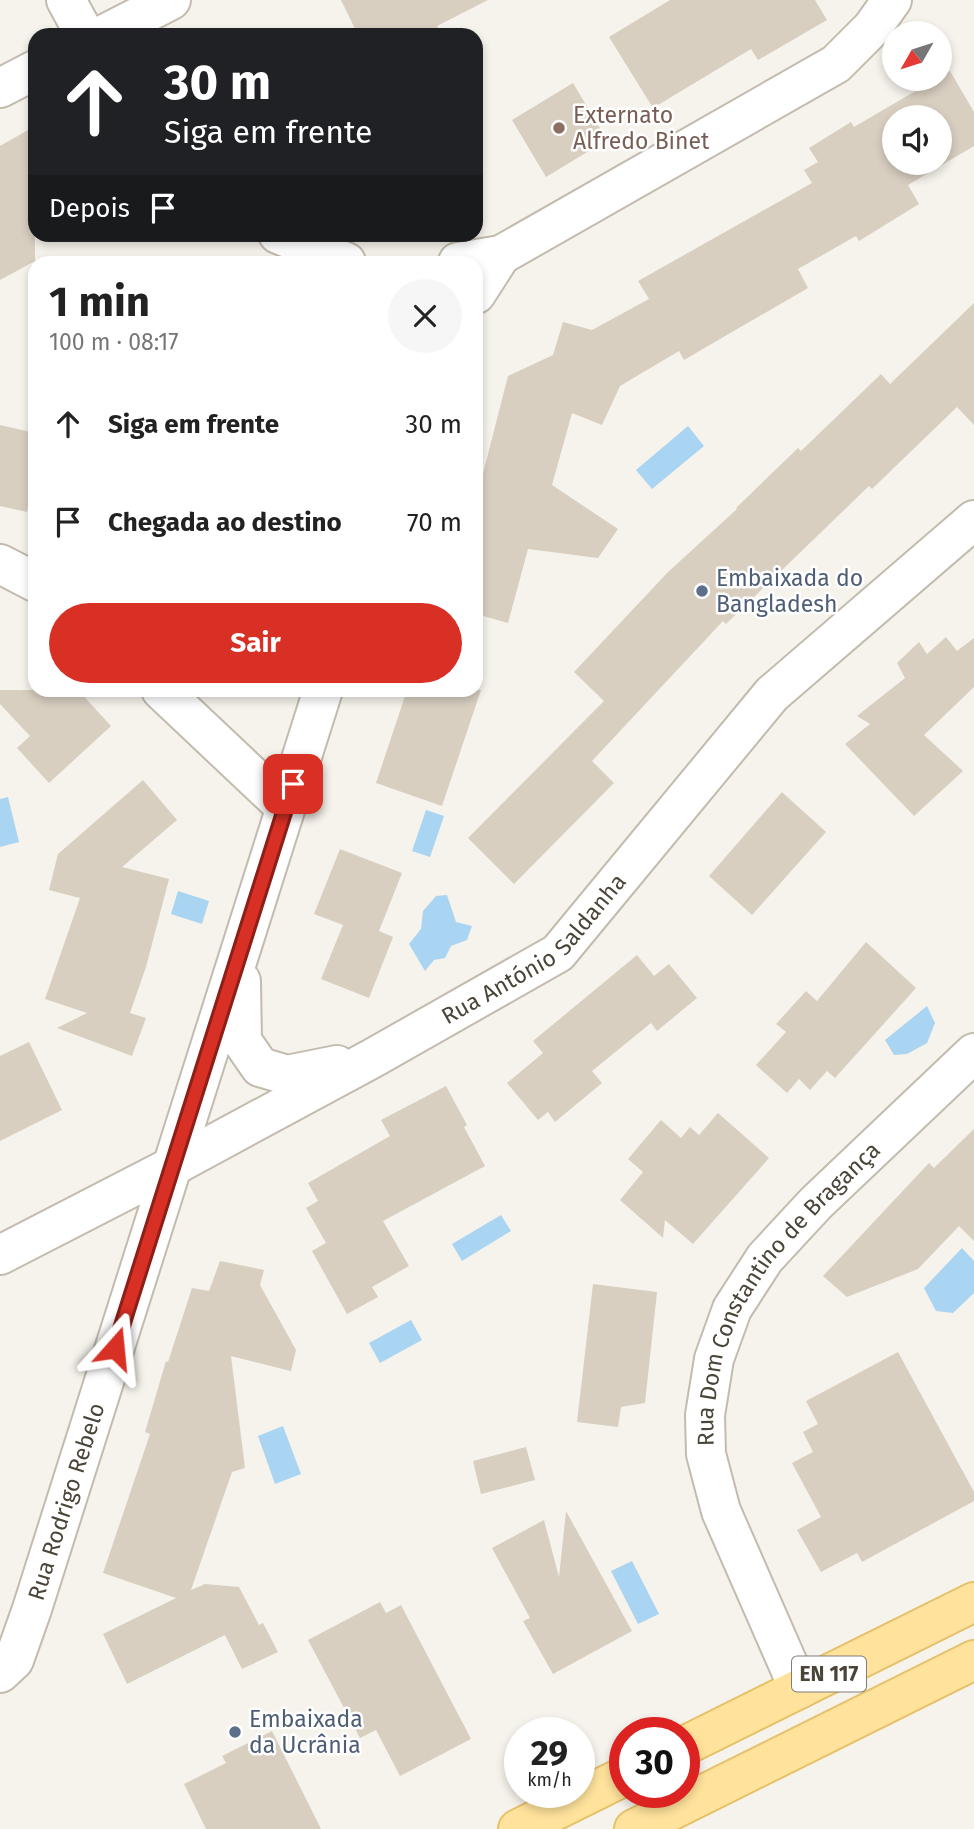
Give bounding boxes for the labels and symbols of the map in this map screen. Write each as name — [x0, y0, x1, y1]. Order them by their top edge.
north arrow — [882, 21, 952, 91]
place label: Externato Alfredo Binet — [573, 101, 710, 155]
marker: Externato Alfredo Binet — [551, 120, 567, 136]
place label: Embaixada do Bangladesh — [716, 564, 863, 618]
marker: Embaixada do Bangladesh — [694, 583, 710, 599]
pin — [263, 754, 323, 814]
street label: Rua António Saldanha — [436, 868, 632, 1030]
street label: Rua Dom Constantino de Bragança — [691, 1136, 886, 1446]
position arrow — [78, 1311, 152, 1385]
street label: Rua Rodrigo Rebelo — [22, 1399, 110, 1604]
road number: EN 117 — [792, 1656, 866, 1692]
place label: Embaixada da Ucrânia — [249, 1705, 363, 1759]
speed limit sign: 30 — [609, 1717, 700, 1808]
marker: Embaixada da Ucrânia — [227, 1724, 243, 1740]

